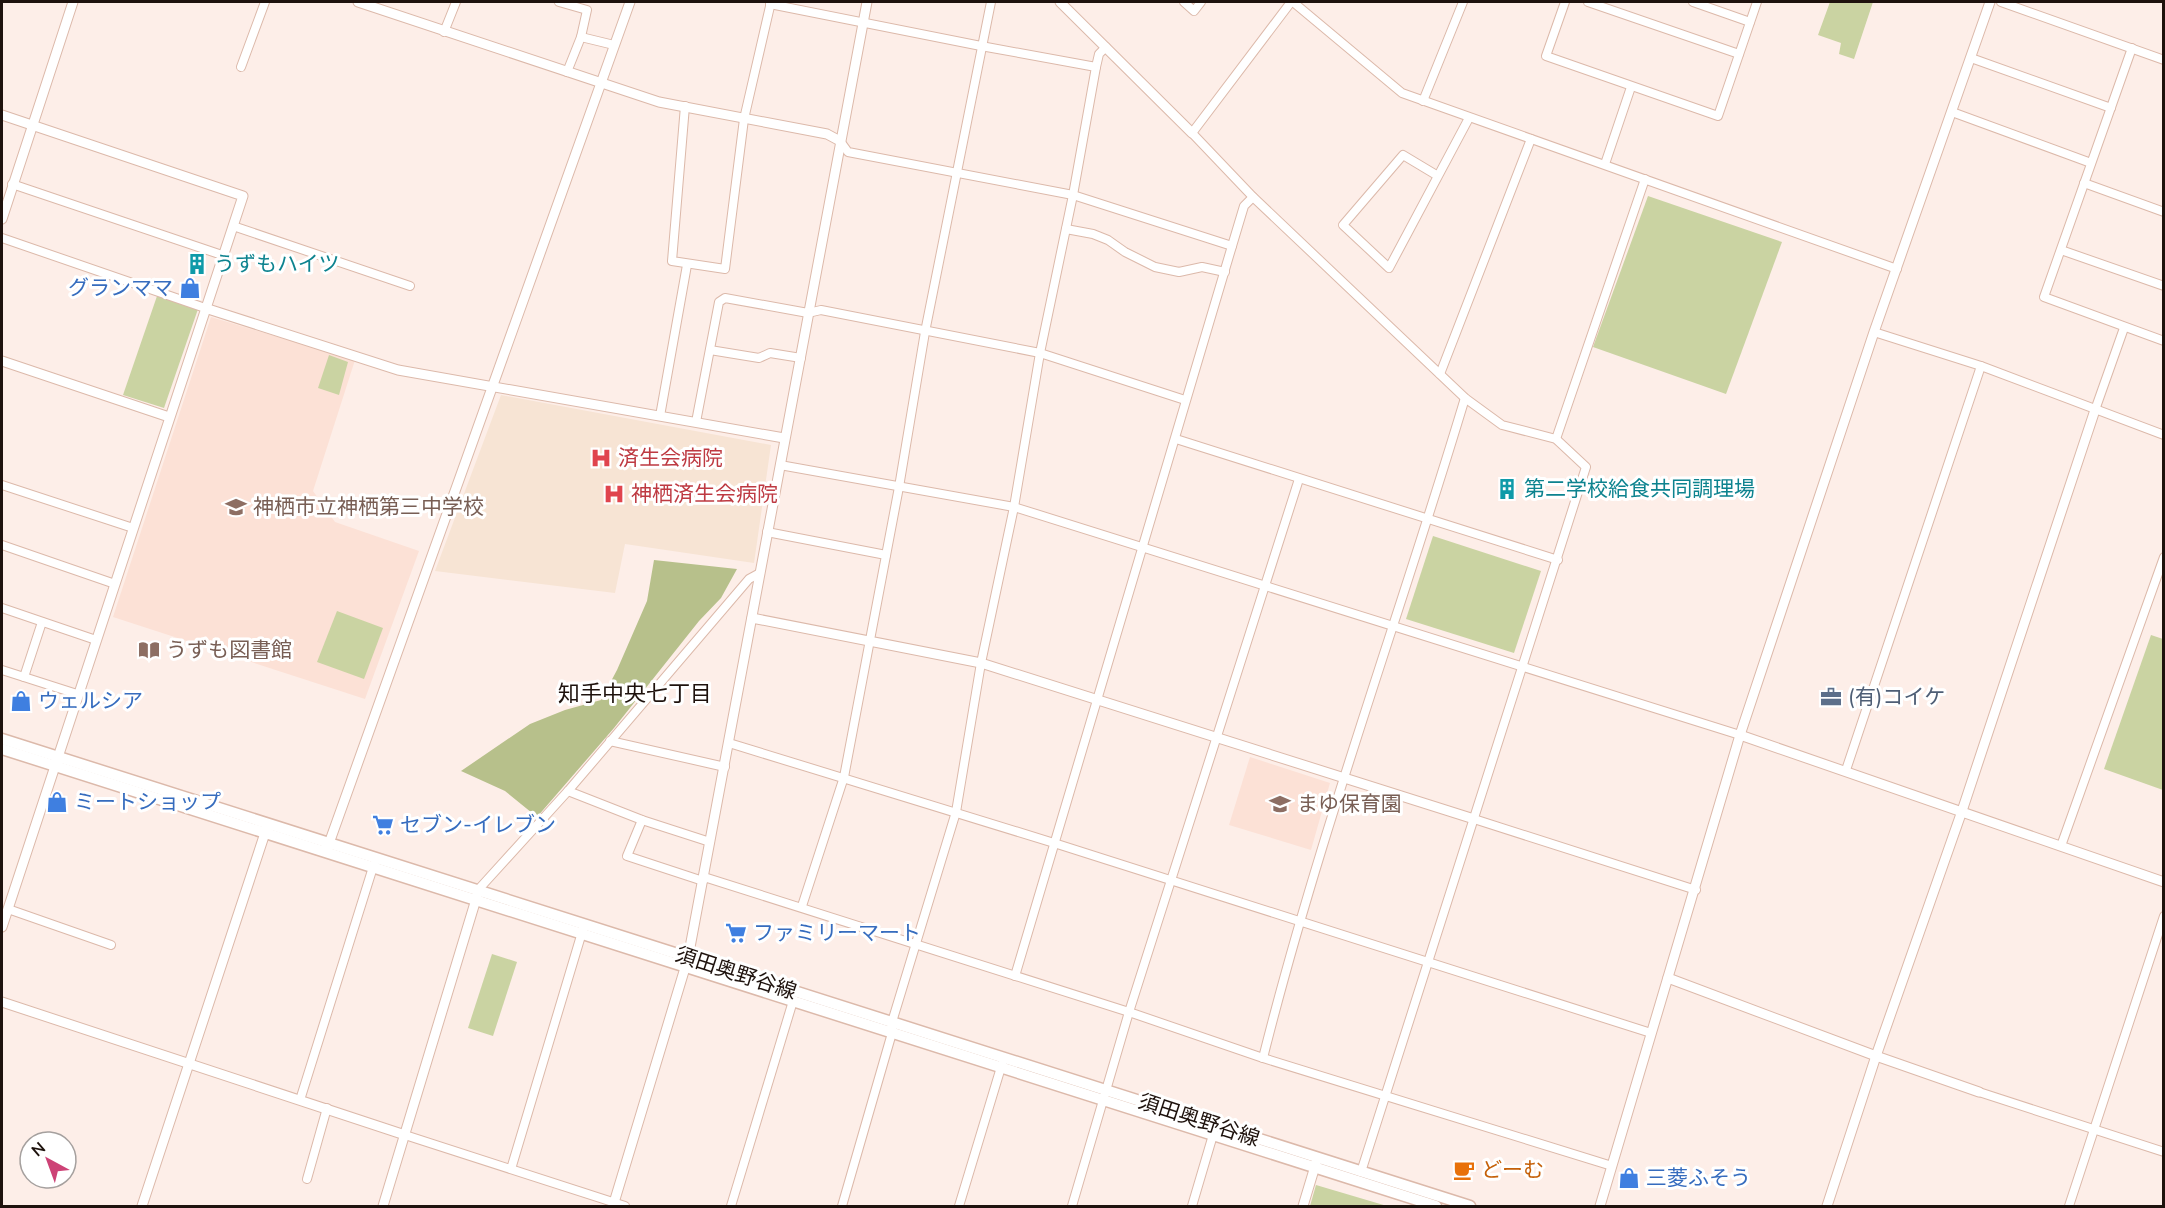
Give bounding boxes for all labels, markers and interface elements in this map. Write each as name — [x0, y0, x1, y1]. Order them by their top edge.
place label: うずもハイツ — [214, 250, 340, 278]
building icon: うずもハイツ — [185, 252, 209, 276]
place label: グランママ — [68, 274, 173, 302]
shop icon: グランママ — [178, 276, 202, 300]
place label: 済生会病院 — [618, 444, 723, 472]
hospital icon: 済生会病院 — [589, 446, 613, 470]
place label: 第二学校給食共同調理場 — [1524, 475, 1755, 503]
building icon: 第二学校給食共同調理場 — [1495, 477, 1519, 501]
place label: 神栖済生会病院 — [631, 480, 778, 508]
hospital icon: 神栖済生会病院 — [602, 482, 626, 506]
place label: 神栖市立神栖第三中学校 — [253, 493, 484, 521]
school or university icon: 神栖市立神栖第三中学校 — [224, 495, 248, 519]
place label: うずも図書館 — [166, 636, 292, 664]
library icon: うずも図書館 — [137, 638, 161, 662]
district label: 知手中央七丁目 — [558, 679, 712, 709]
place label: (有)コイケ — [1848, 683, 1945, 711]
office icon: (有)コイケ — [1819, 685, 1843, 709]
place label: ウェルシア — [38, 687, 143, 715]
shop icon: ウェルシア — [9, 689, 33, 713]
place label: ミートショップ — [74, 788, 221, 816]
shop icon: ミートショップ — [45, 790, 69, 814]
place label: まゆ保育園 — [1297, 790, 1402, 818]
school or university icon: まゆ保育園 — [1268, 792, 1292, 816]
place label: セブン-イレブン — [400, 811, 556, 839]
supermarket icon: セブン-イレブン — [371, 813, 395, 837]
place label: ファミリーマート — [753, 919, 921, 947]
supermarket icon: ファミリーマート — [724, 921, 748, 945]
street label: 須田奥野谷線 — [672, 940, 800, 1006]
street label: 須田奥野谷線 — [1135, 1087, 1263, 1153]
north arrow — [18, 1130, 78, 1190]
text: N — [27, 1137, 51, 1162]
place label: どーむ — [1481, 1156, 1544, 1184]
cafe icon: どーむ — [1452, 1158, 1476, 1182]
place label: 三菱ふそう — [1646, 1164, 1751, 1192]
shop icon: 三菱ふそう — [1617, 1166, 1641, 1190]

